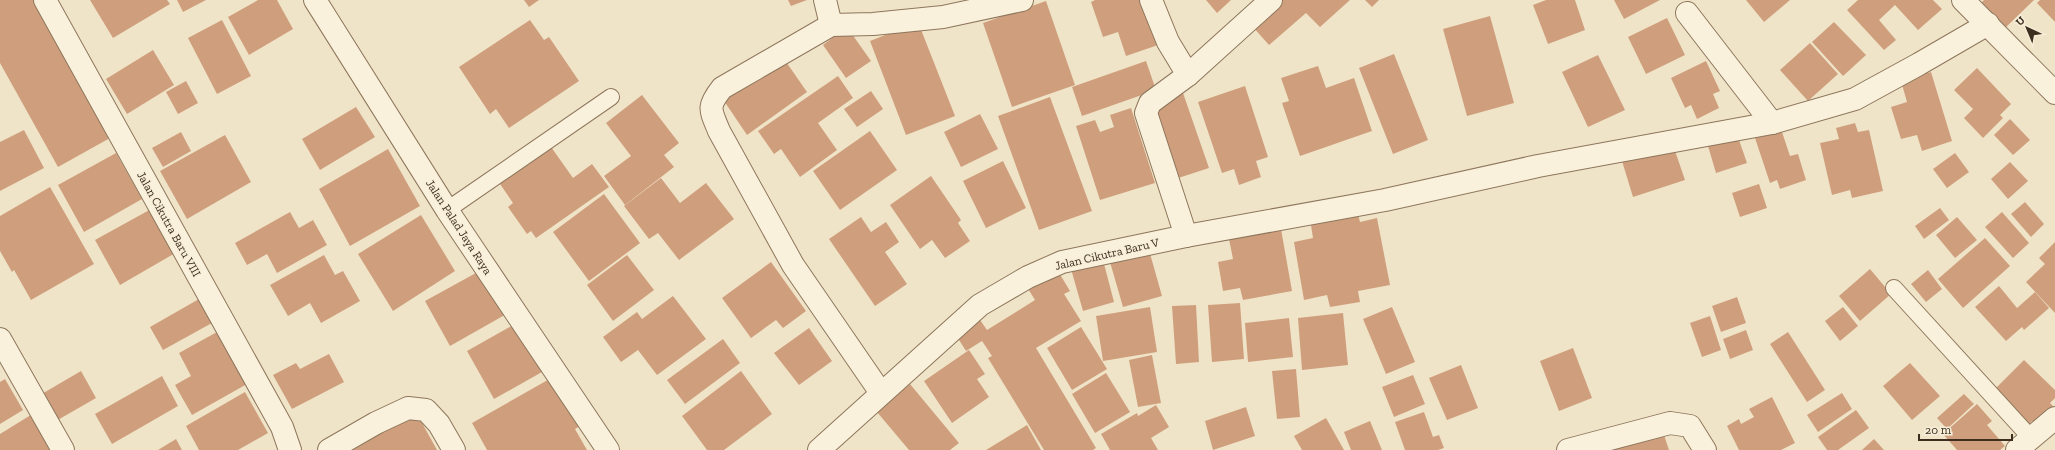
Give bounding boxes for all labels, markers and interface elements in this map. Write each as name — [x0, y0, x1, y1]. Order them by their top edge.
north arrow — [2007, 8, 2047, 48]
text: U — [2013, 14, 2028, 29]
street label: Jalan Cikutra Baru VIII — [134, 169, 204, 279]
street label: Jalan Palad Jaya Raya — [423, 177, 495, 277]
street label: Jalan Cikutra Baru V — [1054, 235, 1161, 273]
scale bar — [1919, 416, 2012, 442]
text: 20 m — [1925, 423, 1952, 437]

